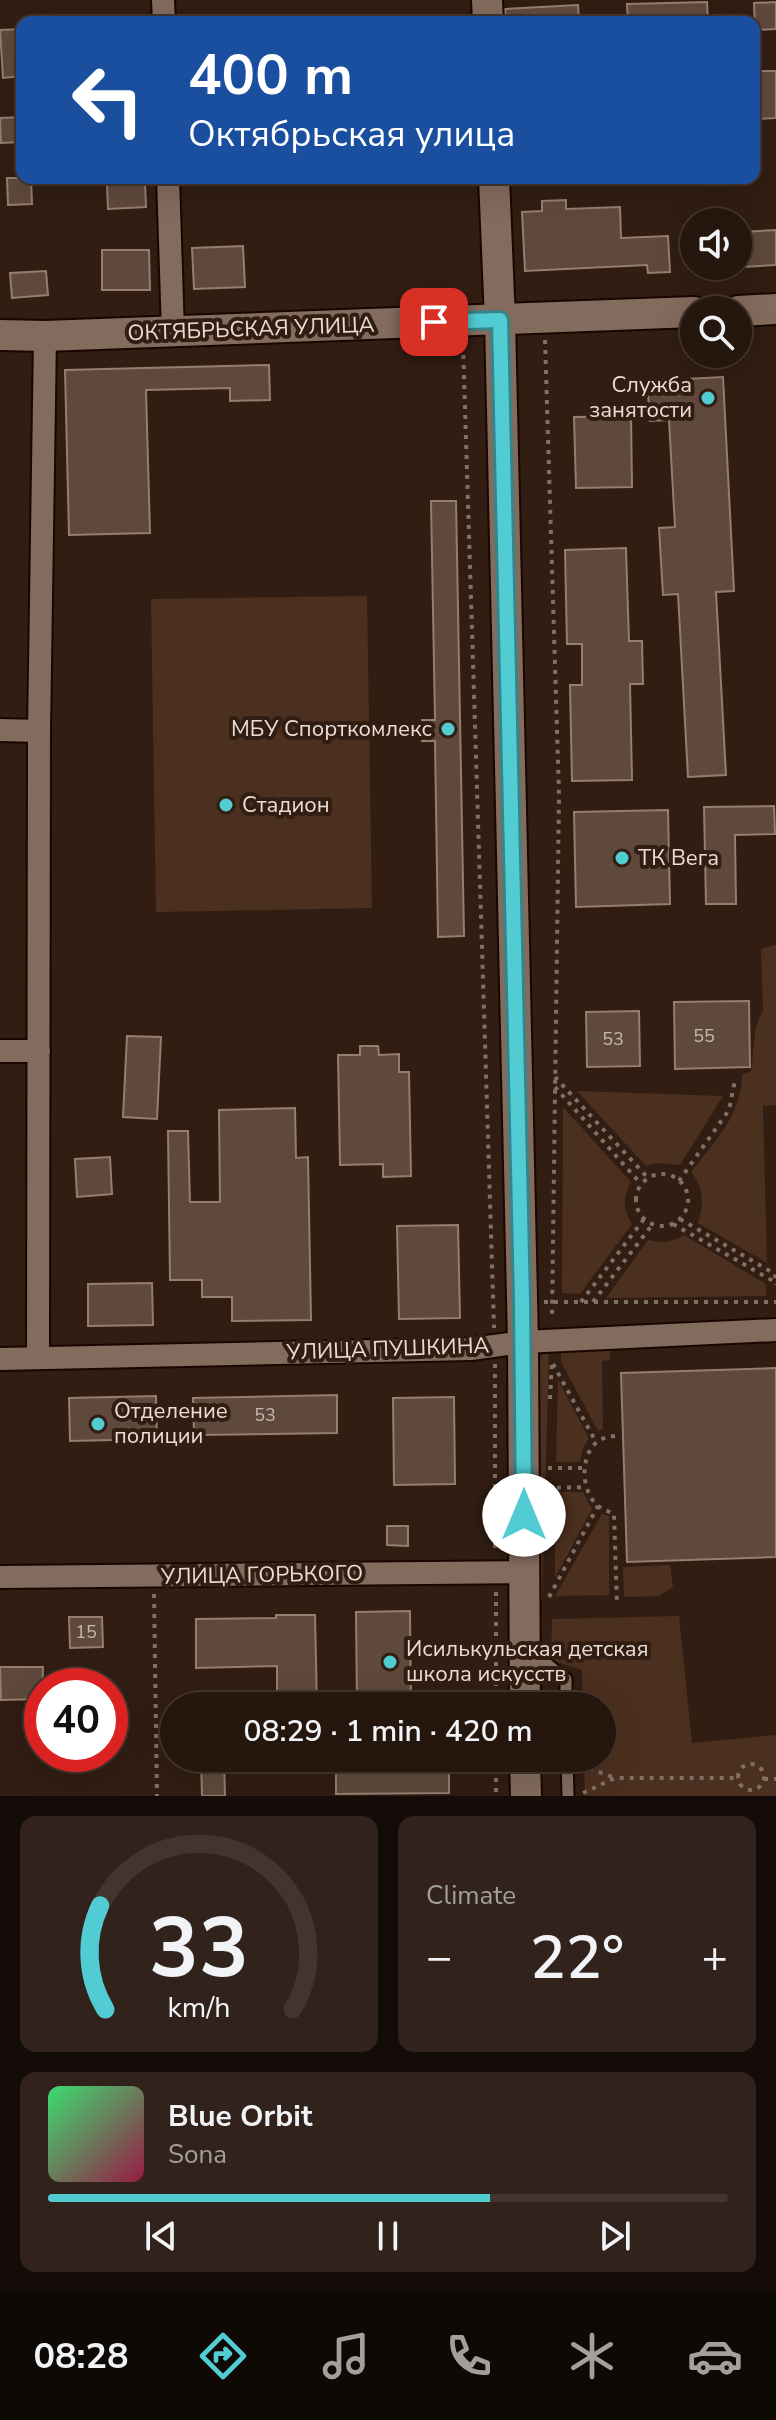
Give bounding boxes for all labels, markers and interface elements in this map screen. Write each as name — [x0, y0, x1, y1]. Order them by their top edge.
text: 400 m — [188, 37, 353, 114]
icon: left — [56, 48, 160, 152]
text: Октябрьская улица — [188, 110, 515, 159]
map controls — [680, 208, 752, 368]
button: sound — [680, 208, 752, 280]
pin — [400, 288, 468, 356]
button: search — [680, 296, 752, 368]
icon: arrive — [412, 300, 456, 344]
street label: ОКТЯБРЬСКАЯ УЛИЦА — [127, 310, 375, 348]
place label: Служба занятости — [589, 370, 692, 425]
marker: Служба занятости — [699, 389, 717, 407]
place label: МБУ Спорткомлекс — [231, 714, 432, 744]
marker: МБУ Спорткомлекс — [439, 720, 457, 738]
place label: Стадион — [242, 790, 330, 820]
marker: Стадион — [217, 796, 235, 814]
place label: ТК Вега — [638, 843, 719, 873]
marker: ТК Вега — [613, 849, 631, 867]
house number: 55 — [693, 1024, 715, 1048]
house number: 53 — [602, 1027, 624, 1051]
street label: УЛИЦА ПУШКИНА — [285, 1330, 490, 1368]
place label: Отделение полиции — [114, 1396, 228, 1451]
house number: 53 — [254, 1403, 276, 1427]
marker: Отделение полиции — [89, 1415, 107, 1433]
position arrow — [482, 1473, 566, 1557]
street label: УЛИЦА ГОРЬКОГО — [160, 1558, 363, 1592]
house number: 15 — [75, 1620, 97, 1644]
place label: Исилькульская детская школа искусств — [406, 1634, 649, 1689]
marker: Исилькульская детская школа искусств — [381, 1653, 399, 1671]
speed limit sign: 40 — [24, 1668, 128, 1772]
text: 08:29 · 1 min · 420 m — [243, 1711, 533, 1752]
text: Climate — [426, 1878, 516, 1913]
text: 33 — [149, 1892, 249, 2005]
text: 22° — [530, 1917, 624, 1999]
text: − — [426, 1928, 452, 1988]
text: + — [702, 1928, 728, 1988]
text: km/h — [168, 1988, 230, 2027]
text: Blue Orbit — [168, 2096, 312, 2137]
text: Sona — [168, 2137, 227, 2172]
icon: previous — [139, 2214, 183, 2258]
icon: pause — [366, 2214, 410, 2258]
icon: next — [593, 2214, 637, 2258]
icon: directions — [195, 2328, 251, 2384]
icon: music — [318, 2328, 374, 2384]
icon: phone — [441, 2328, 497, 2384]
icon: climate — [564, 2328, 620, 2384]
icon: car — [687, 2328, 743, 2384]
text: 08:28 — [33, 2332, 129, 2381]

